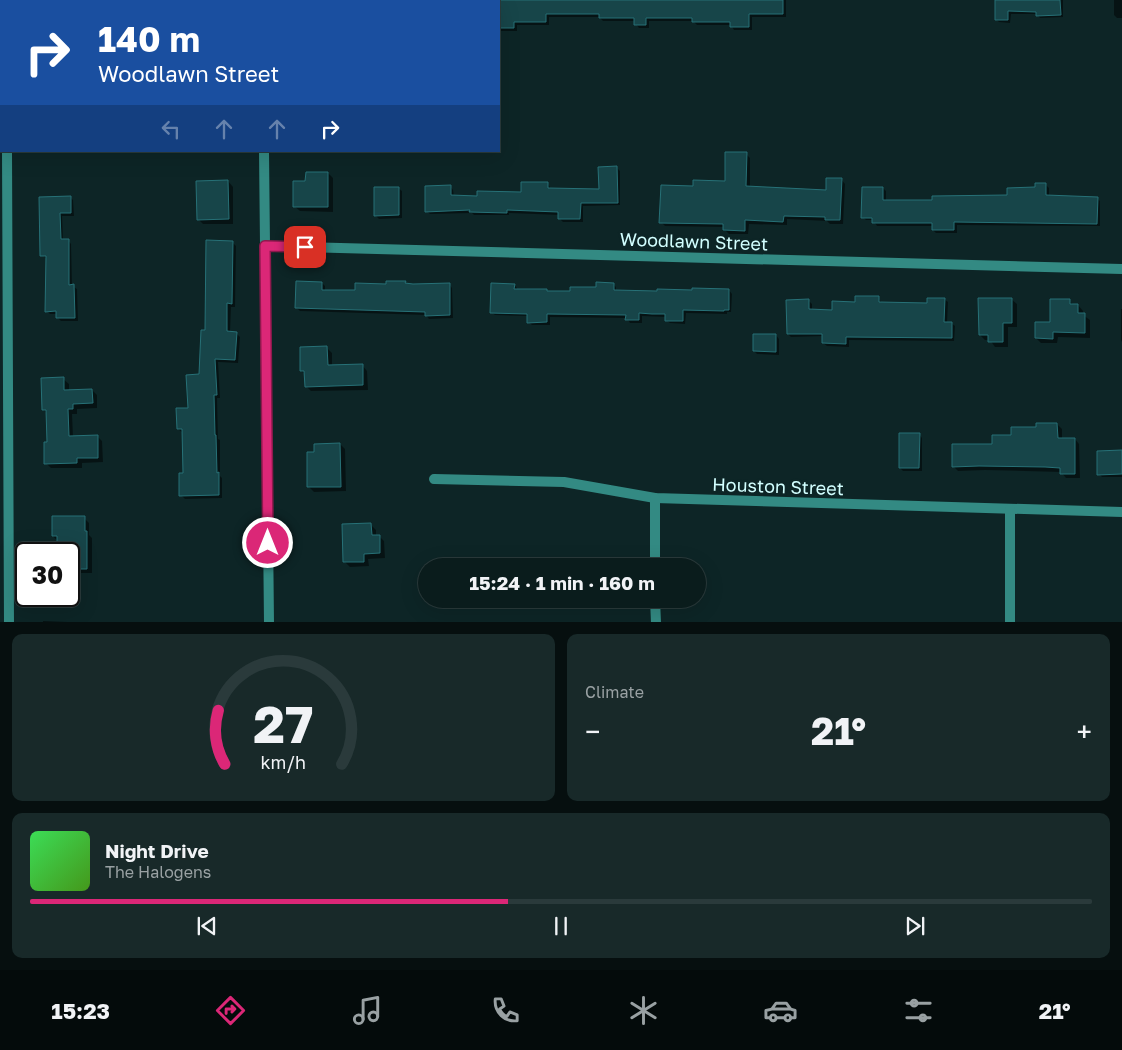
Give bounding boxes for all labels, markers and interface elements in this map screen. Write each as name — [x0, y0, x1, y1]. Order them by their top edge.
text: 140 m — [98, 18, 200, 60]
icon: right — [15, 20, 80, 85]
text: Woodlawn Street — [98, 60, 279, 87]
icon: left — [157, 115, 185, 143]
icon: ahead — [210, 115, 238, 143]
icon: ahead — [263, 115, 291, 143]
icon: right — [316, 115, 344, 143]
pin — [284, 226, 326, 268]
street label: Woodlawn Street — [619, 227, 769, 255]
icon: arrive — [291, 233, 319, 261]
street label: Houston Street — [712, 473, 844, 499]
position arrow — [241, 516, 293, 568]
speed limit sign: 30 — [15, 542, 80, 607]
text: 15:24 · 1 min · 160 m — [469, 571, 655, 594]
text: Climate — [585, 682, 644, 702]
text: 27 — [253, 692, 314, 754]
text: 21° — [811, 708, 866, 753]
text: − — [585, 715, 600, 748]
text: + — [1077, 715, 1092, 748]
text: km/h — [261, 751, 306, 773]
text: Night Drive — [105, 839, 209, 862]
text: The Halogens — [105, 862, 211, 882]
icon: previous — [193, 912, 221, 940]
icon: pause — [547, 912, 575, 940]
icon: next — [901, 912, 929, 940]
icon: directions — [213, 993, 248, 1028]
icon: music — [350, 993, 385, 1028]
icon: phone — [488, 993, 523, 1028]
icon: climate — [626, 993, 661, 1028]
icon: car — [763, 993, 798, 1028]
icon: filters — [901, 993, 936, 1028]
text: 15:23 — [51, 997, 110, 1024]
text: 21° — [1039, 997, 1071, 1024]

